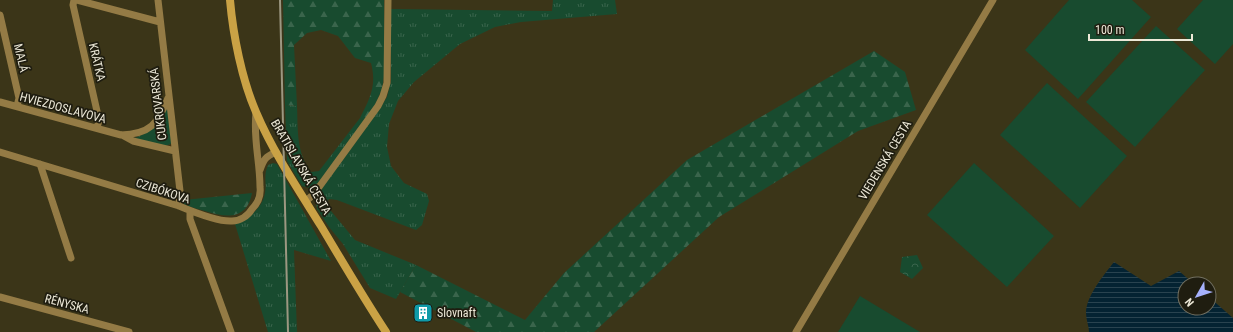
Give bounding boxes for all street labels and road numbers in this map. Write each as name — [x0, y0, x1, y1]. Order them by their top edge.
street label: KRÁTKA — [86, 41, 109, 83]
street label: MALÁ — [11, 42, 32, 74]
street label: CUKROVARSKÁ — [146, 67, 169, 141]
street label: HVIEZDOSLAVOVA — [18, 90, 108, 126]
street label: BRATISLAVSKÁ CESTA — [268, 116, 335, 217]
street label: VIEDENSKÁ CESTA — [855, 117, 914, 202]
street label: CZIBÓKOVA — [134, 175, 192, 206]
street label: RÉNYSKA — [43, 290, 91, 317]

